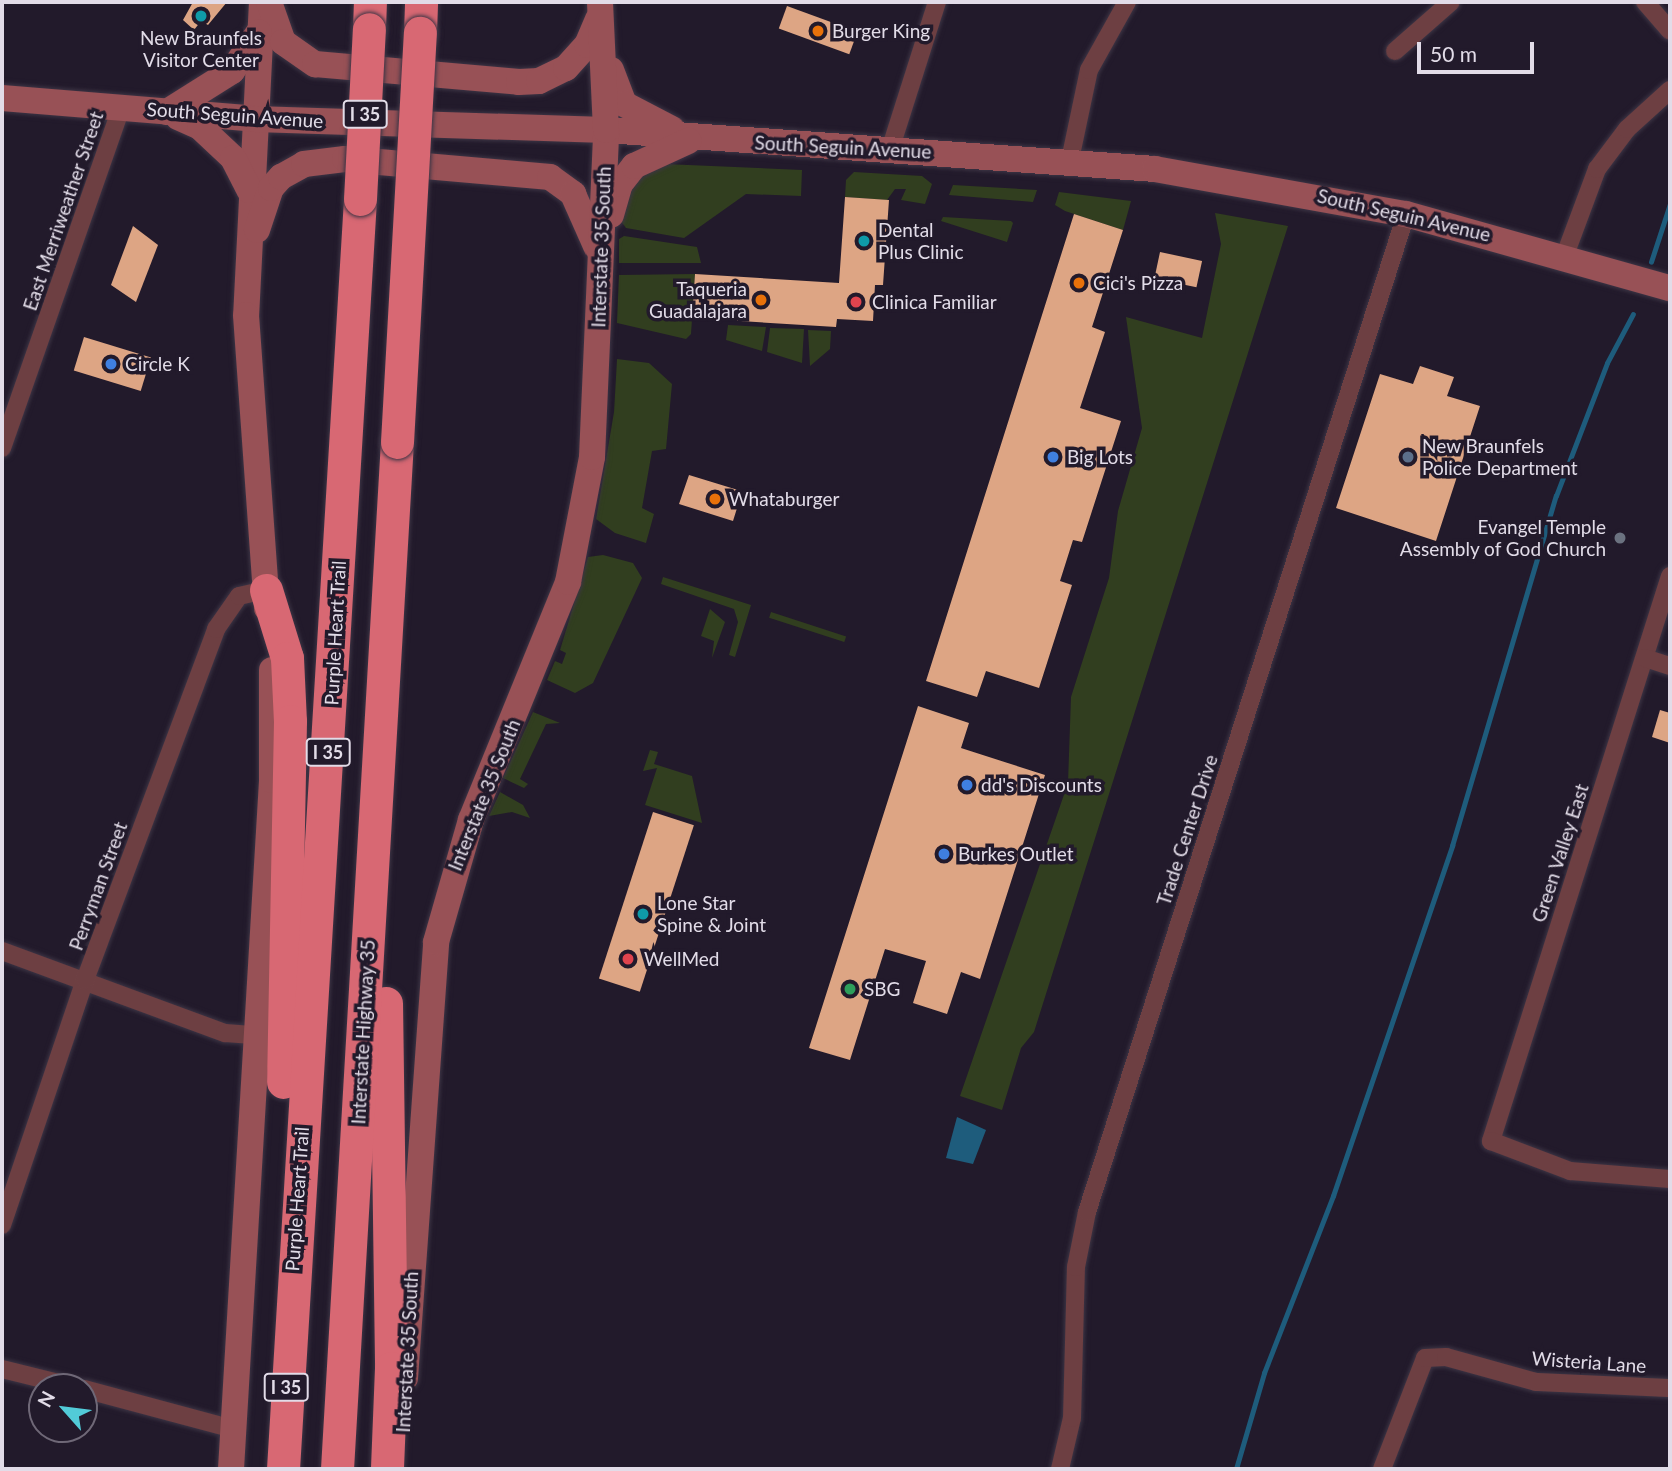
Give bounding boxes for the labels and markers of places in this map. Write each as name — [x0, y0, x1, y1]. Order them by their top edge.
marker: New Braunfels Visitor Center — [193, 8, 209, 24]
place label: Burger King — [832, 20, 931, 42]
marker: Burger King — [810, 23, 826, 39]
place label: New Braunfels Visitor Center — [140, 27, 262, 71]
place label: Dental Plus Clinic — [878, 219, 963, 263]
marker: Dental Plus Clinic — [856, 233, 872, 249]
place label: Cici's Pizza — [1093, 272, 1183, 294]
marker: Cici's Pizza — [1071, 275, 1087, 291]
place label: Taqueria Guadalajara — [649, 278, 747, 322]
place label: Clinica Familiar — [872, 291, 997, 313]
marker: Taqueria Guadalajara — [753, 292, 769, 308]
marker: Clinica Familiar — [846, 292, 866, 312]
place label: Circle K — [125, 353, 190, 375]
marker: Circle K — [103, 356, 119, 372]
place label: New Braunfels Police Department — [1422, 435, 1578, 479]
place label: Big Lots — [1067, 446, 1133, 468]
marker: Big Lots — [1045, 449, 1061, 465]
marker: New Braunfels Police Department — [1400, 449, 1416, 465]
place label: Whataburger — [729, 488, 839, 510]
marker: Whataburger — [707, 491, 723, 507]
place label: Evangel Temple Assembly of God Church — [1399, 516, 1606, 560]
marker: Evangel Temple Assembly of God Church — [1612, 530, 1628, 546]
place label: dd's Discounts — [981, 774, 1102, 796]
marker: dd's Discounts — [959, 777, 975, 793]
place label: Burkes Outlet — [958, 843, 1074, 865]
marker: Burkes Outlet — [936, 846, 952, 862]
place label: Lone Star Spine & Joint — [657, 892, 766, 936]
marker: Lone Star Spine & Joint — [635, 906, 651, 922]
place label: WellMed — [644, 948, 719, 970]
marker: WellMed — [618, 949, 638, 969]
place label: SBG — [864, 978, 900, 1000]
marker: SBG — [842, 981, 858, 997]

